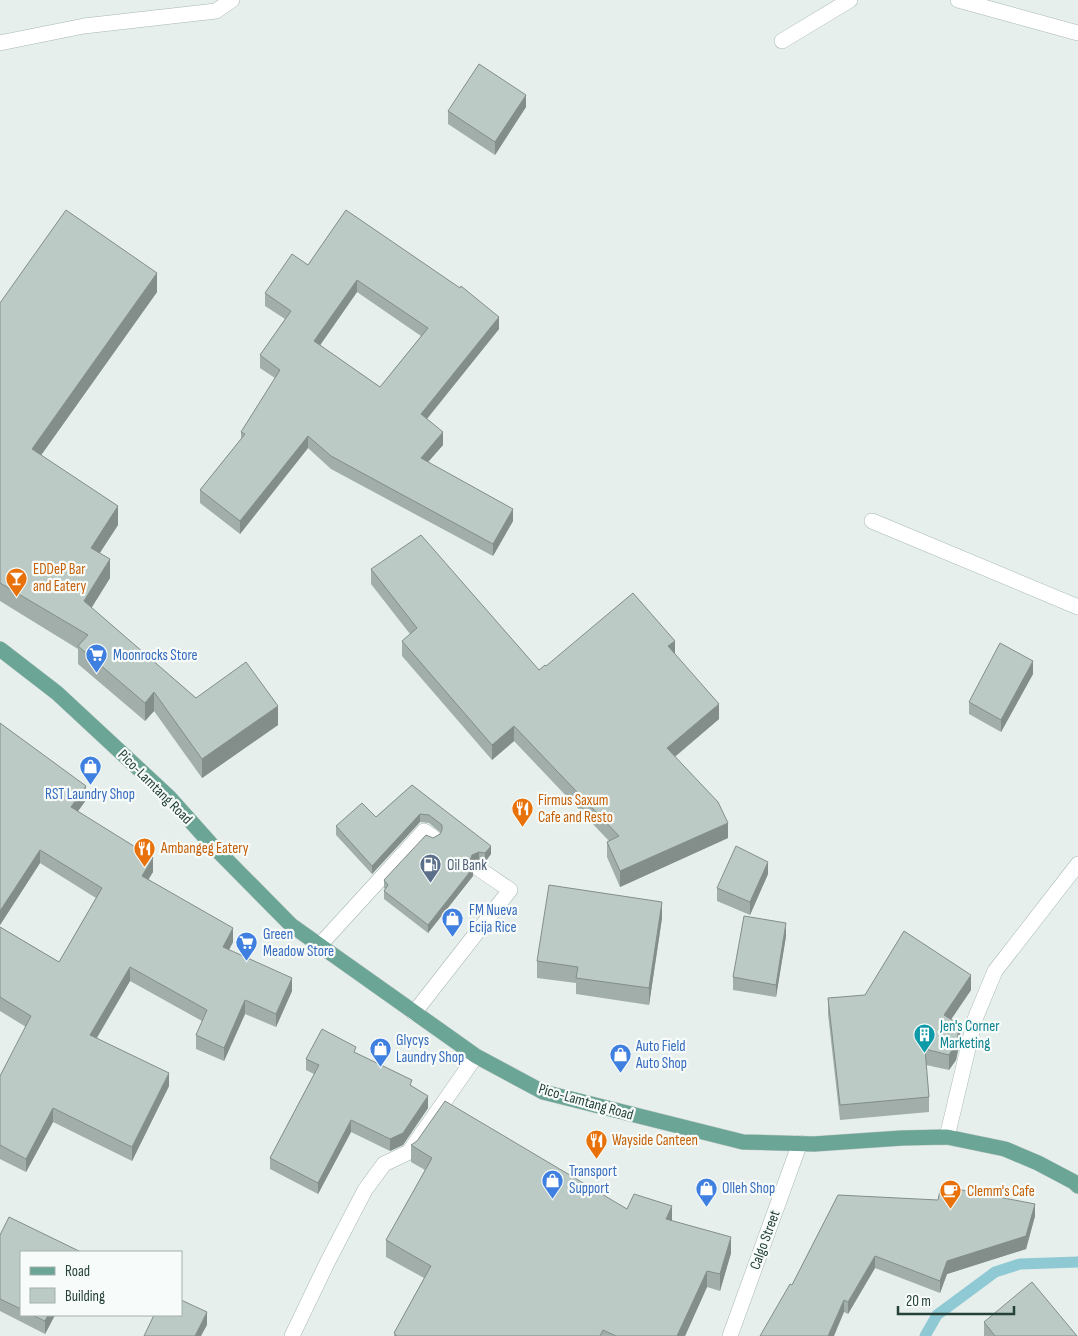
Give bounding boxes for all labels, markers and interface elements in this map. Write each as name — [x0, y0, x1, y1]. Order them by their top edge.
place label: EDDeP Bar and Eatery — [33, 560, 86, 596]
bar icon: EDDeP Bar and Eatery — [5, 566, 29, 597]
supermarket icon: Moonrocks Store — [85, 643, 109, 674]
place label: Moonrocks Store — [113, 646, 198, 665]
street label: Pico-Lamtang Road — [114, 746, 196, 828]
shop icon: RST Laundry Shop — [78, 754, 102, 785]
place label: RST Laundry Shop — [45, 785, 135, 804]
place label: Firmus Saxum Cafe and Resto — [538, 791, 613, 827]
restaurant icon: Firmus Saxum Cafe and Resto — [510, 797, 534, 828]
restaurant icon: Ambangeg Eatery — [133, 836, 157, 867]
place label: Ambangeg Eatery — [160, 839, 249, 858]
fuel station icon: Oil Bank — [419, 853, 443, 884]
place label: Oil Bank — [447, 856, 487, 875]
place label: FM Nueva Ecija Rice — [469, 901, 518, 937]
shop icon: FM Nueva Ecija Rice — [441, 907, 465, 938]
place label: Green Meadow Store — [263, 925, 334, 961]
supermarket icon: Green Meadow Store — [235, 931, 259, 962]
place label: Jen's Corner Marketing — [939, 1017, 1000, 1053]
building icon: Jen's Corner Marketing — [912, 1023, 936, 1054]
place label: Glycys Laundry Shop — [396, 1031, 464, 1067]
shop icon: Glycys Laundry Shop — [368, 1037, 392, 1068]
place label: Auto Field Auto Shop — [635, 1037, 687, 1073]
shop icon: Auto Field Auto Shop — [608, 1043, 632, 1074]
street label: Pico-Lamtang Road — [536, 1079, 636, 1125]
restaurant icon: Wayside Canteen — [584, 1128, 608, 1159]
place label: Wayside Canteen — [612, 1131, 698, 1150]
place label: Transport Support — [569, 1162, 618, 1198]
shop icon: Transport Support — [541, 1168, 565, 1199]
shop icon: Olleh Shop — [694, 1176, 718, 1207]
place label: Olleh Shop — [722, 1179, 775, 1198]
cafe icon: Clemm's Cafe — [939, 1179, 963, 1210]
place label: Clemm's Cafe — [967, 1182, 1035, 1201]
street label: Calgo Street — [746, 1207, 785, 1272]
legend — [20, 1251, 182, 1316]
text: Road — [65, 1262, 90, 1281]
scale bar — [898, 1284, 1014, 1316]
text: Building — [65, 1287, 105, 1306]
text: 20 m — [906, 1292, 931, 1311]

